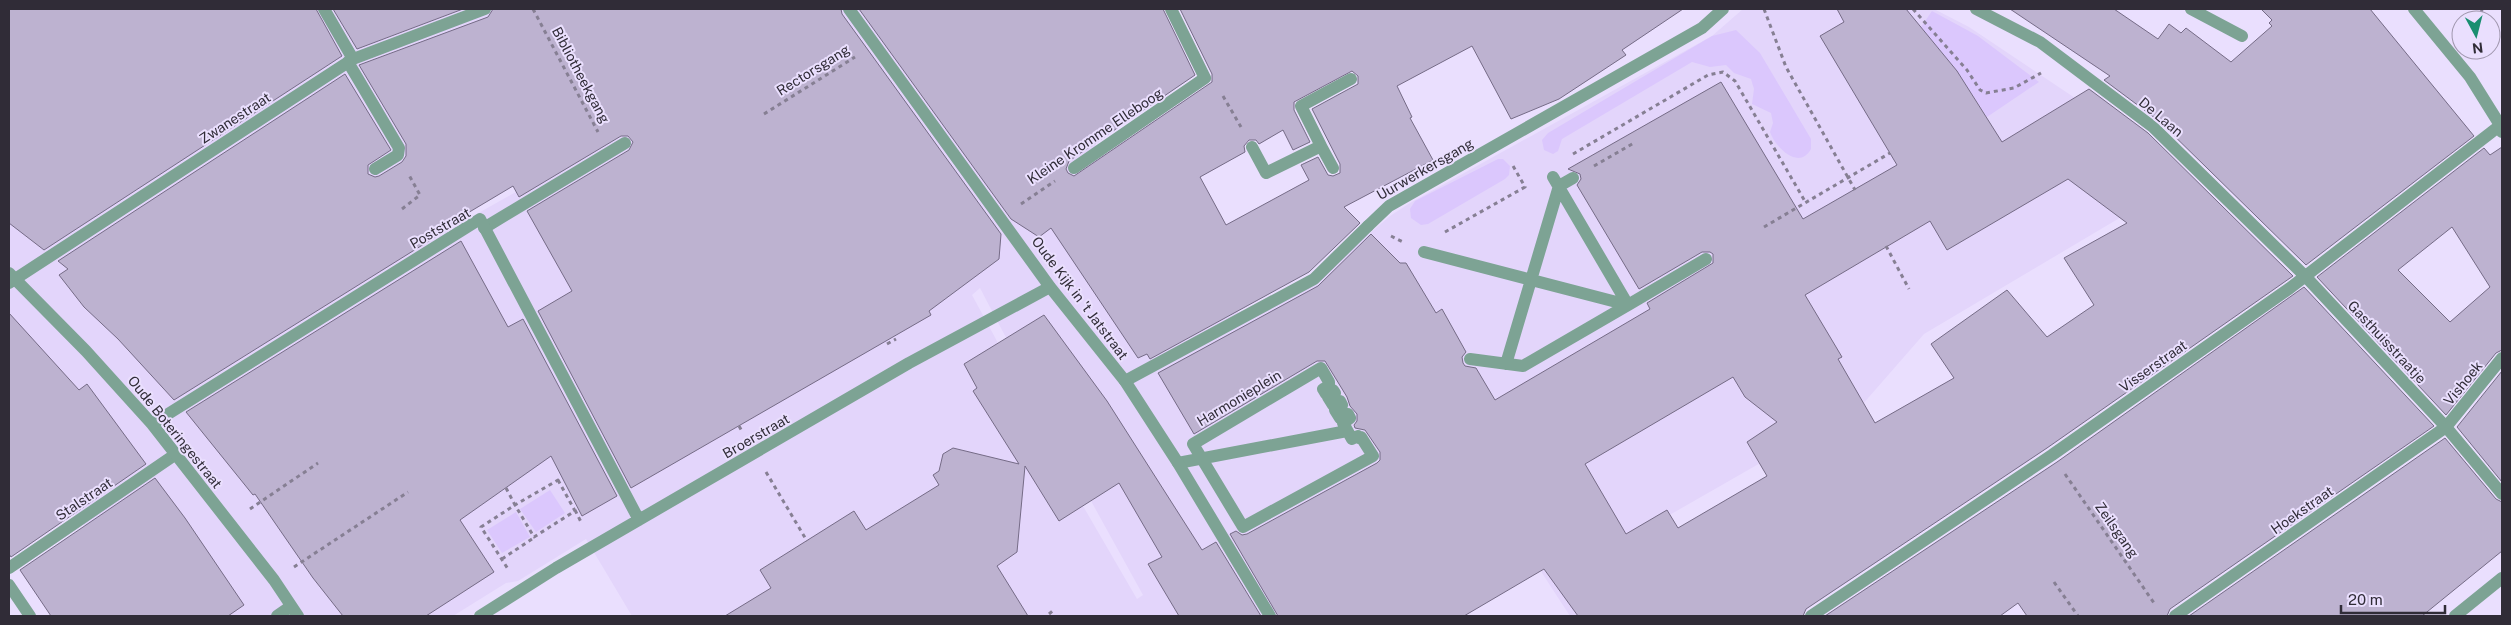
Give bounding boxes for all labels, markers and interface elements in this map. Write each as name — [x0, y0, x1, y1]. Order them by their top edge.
north arrow — [2451, 10, 2501, 60]
street label: Bibliotheekgang — [549, 24, 613, 126]
text: N — [2471, 39, 2484, 57]
street label: Rectorsgang — [774, 41, 853, 99]
street label: Kleine Kromme Elleboog — [1024, 85, 1166, 187]
street label: Zwanestraat — [197, 89, 273, 147]
street label: De Laan — [2136, 94, 2186, 140]
street label: Uurwerkersgang — [1374, 135, 1476, 203]
street label: Poststraat — [407, 204, 473, 252]
street label: Oude Kijk in 't Jatstraat — [1029, 233, 1131, 363]
street label: Gasthuisstraatje — [2345, 297, 2429, 387]
street label: Visserstraat — [2116, 337, 2190, 395]
street label: Vishoek — [2440, 358, 2486, 408]
street label: Harmonieplein — [1194, 367, 1284, 429]
street label: Oude Boteringestraat — [125, 373, 225, 491]
street label: Broerstraat — [720, 411, 792, 461]
street label: Stalstraat — [53, 474, 115, 524]
street label: Hoekstraat — [2268, 483, 2336, 537]
street label: Zeilsgang — [2092, 499, 2142, 561]
scale bar — [2341, 582, 2445, 614]
text: 20 m — [2348, 591, 2383, 608]

